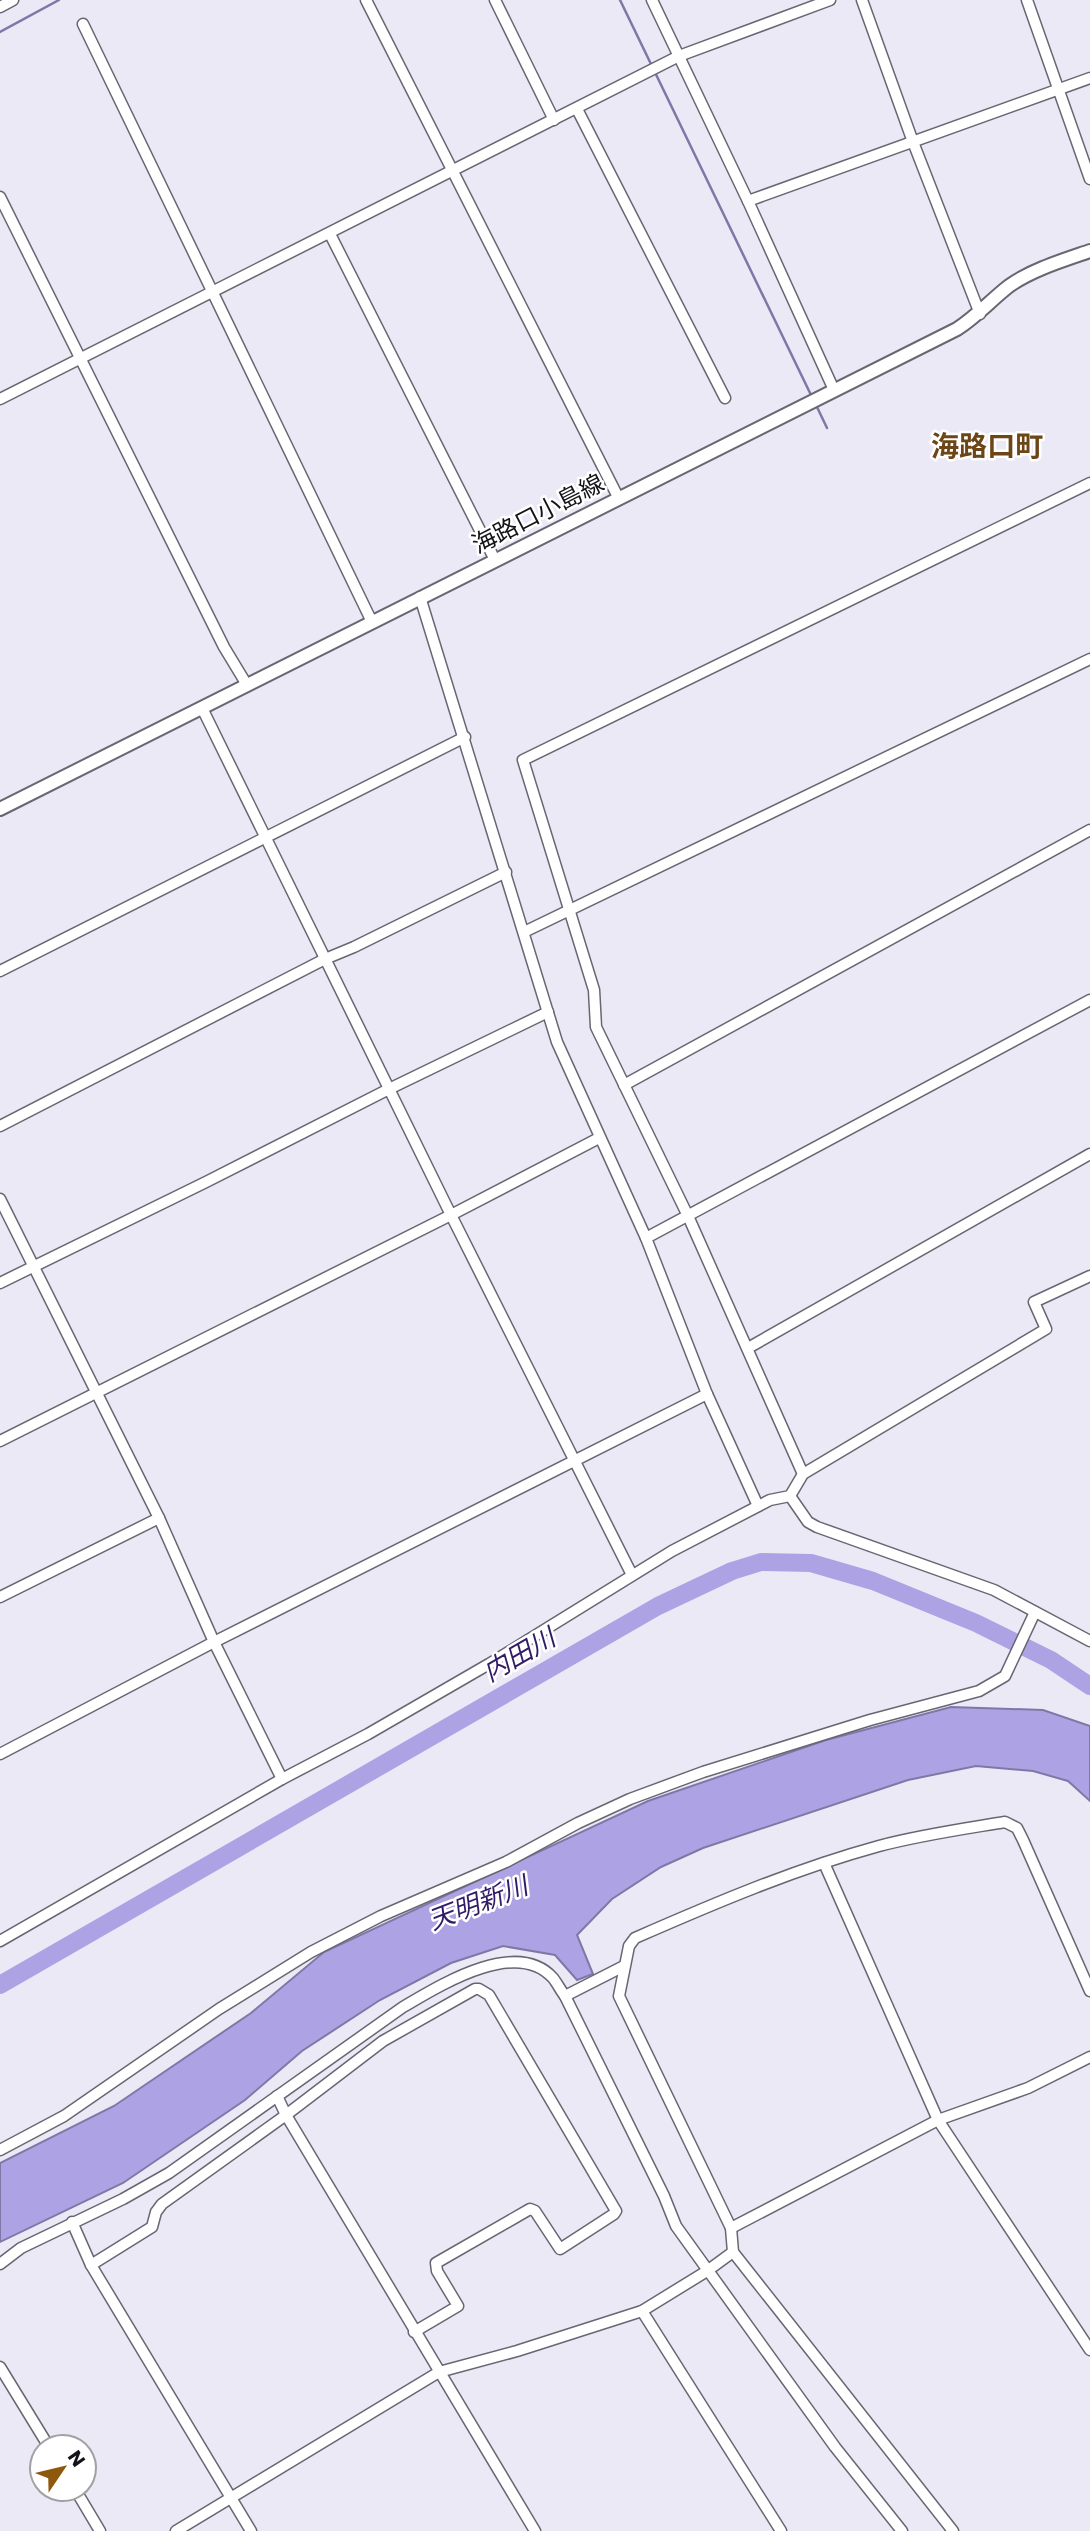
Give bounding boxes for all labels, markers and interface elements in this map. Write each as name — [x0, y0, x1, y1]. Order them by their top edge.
district label: 海路口町 — [931, 427, 1043, 466]
street label: 海路口小島線 — [466, 466, 609, 561]
water label: 内田川 — [476, 1618, 564, 1690]
water label: 天明新川 — [423, 1866, 536, 1938]
north arrow — [28, 2433, 98, 2503]
text: N — [61, 2445, 92, 2472]

